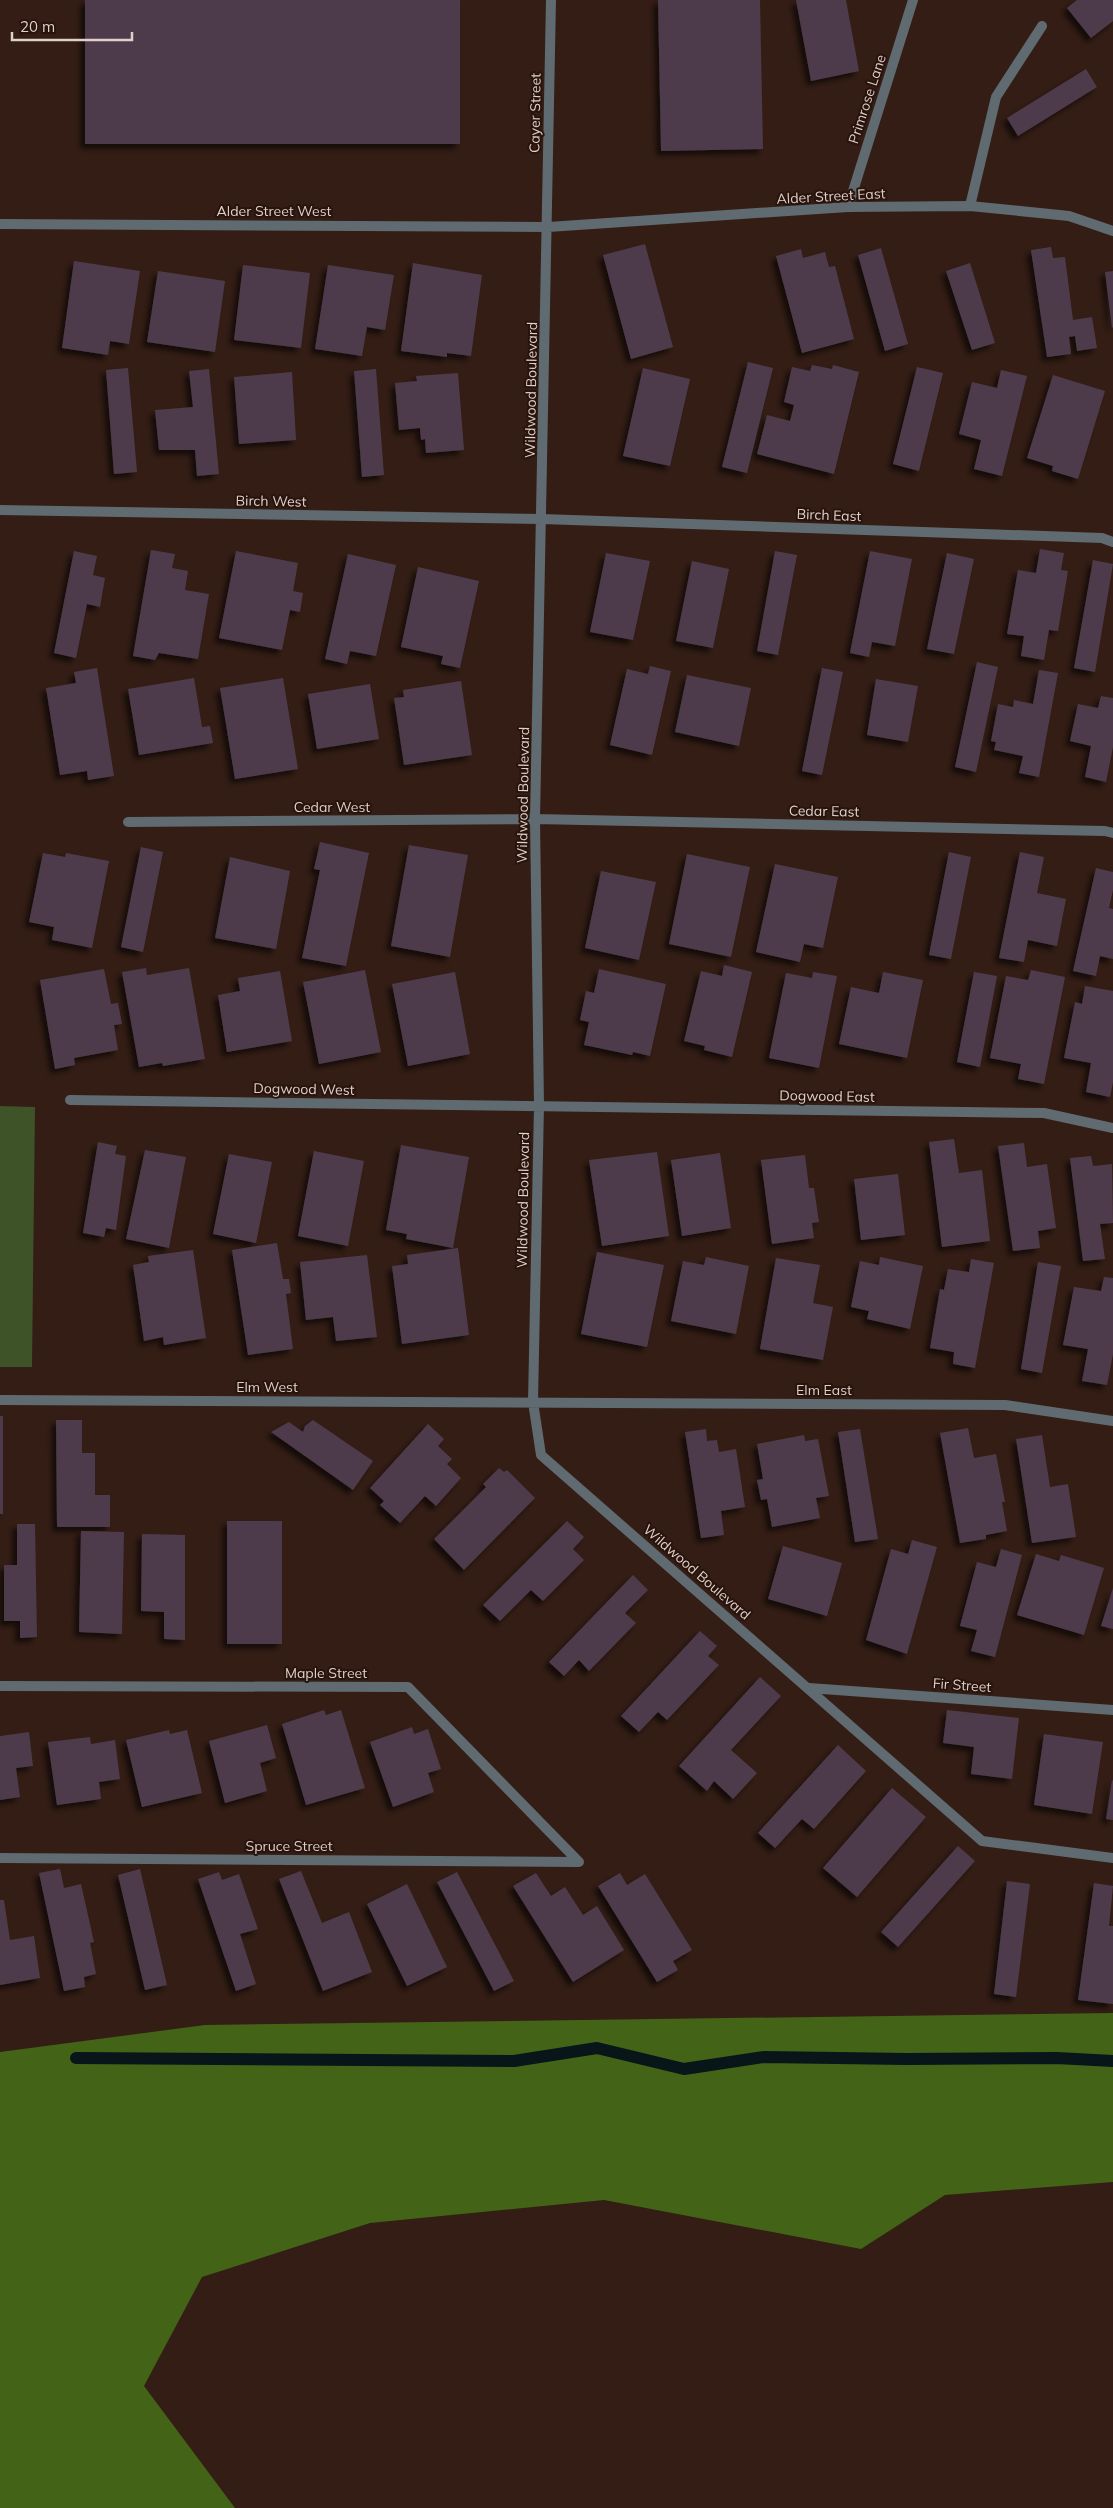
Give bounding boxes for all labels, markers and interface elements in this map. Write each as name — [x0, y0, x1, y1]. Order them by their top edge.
scale bar — [12, 10, 132, 42]
text: 20 m — [20, 17, 55, 36]
street label: Primrose Lane — [844, 52, 890, 146]
street label: Cayer Street — [525, 73, 545, 153]
street label: Alder Street East — [776, 184, 886, 208]
street label: Alder Street West — [217, 202, 332, 220]
street label: Wildwood Boulevard — [521, 322, 541, 458]
street label: Birch West — [235, 491, 307, 511]
street label: Birch East — [796, 505, 862, 525]
street label: Wildwood Boulevard — [513, 727, 533, 863]
street label: Cedar West — [294, 798, 370, 816]
street label: Cedar East — [789, 801, 860, 821]
street label: Dogwood West — [253, 1079, 355, 1099]
street label: Dogwood East — [779, 1086, 875, 1106]
street label: Wildwood Boulevard — [513, 1132, 533, 1268]
street label: Elm West — [236, 1378, 298, 1396]
street label: Elm East — [796, 1381, 852, 1399]
street label: Wildwood Boulevard — [640, 1521, 754, 1623]
street label: Maple Street — [285, 1664, 367, 1682]
street label: Fir Street — [932, 1674, 992, 1696]
street label: Spruce Street — [245, 1837, 333, 1855]

